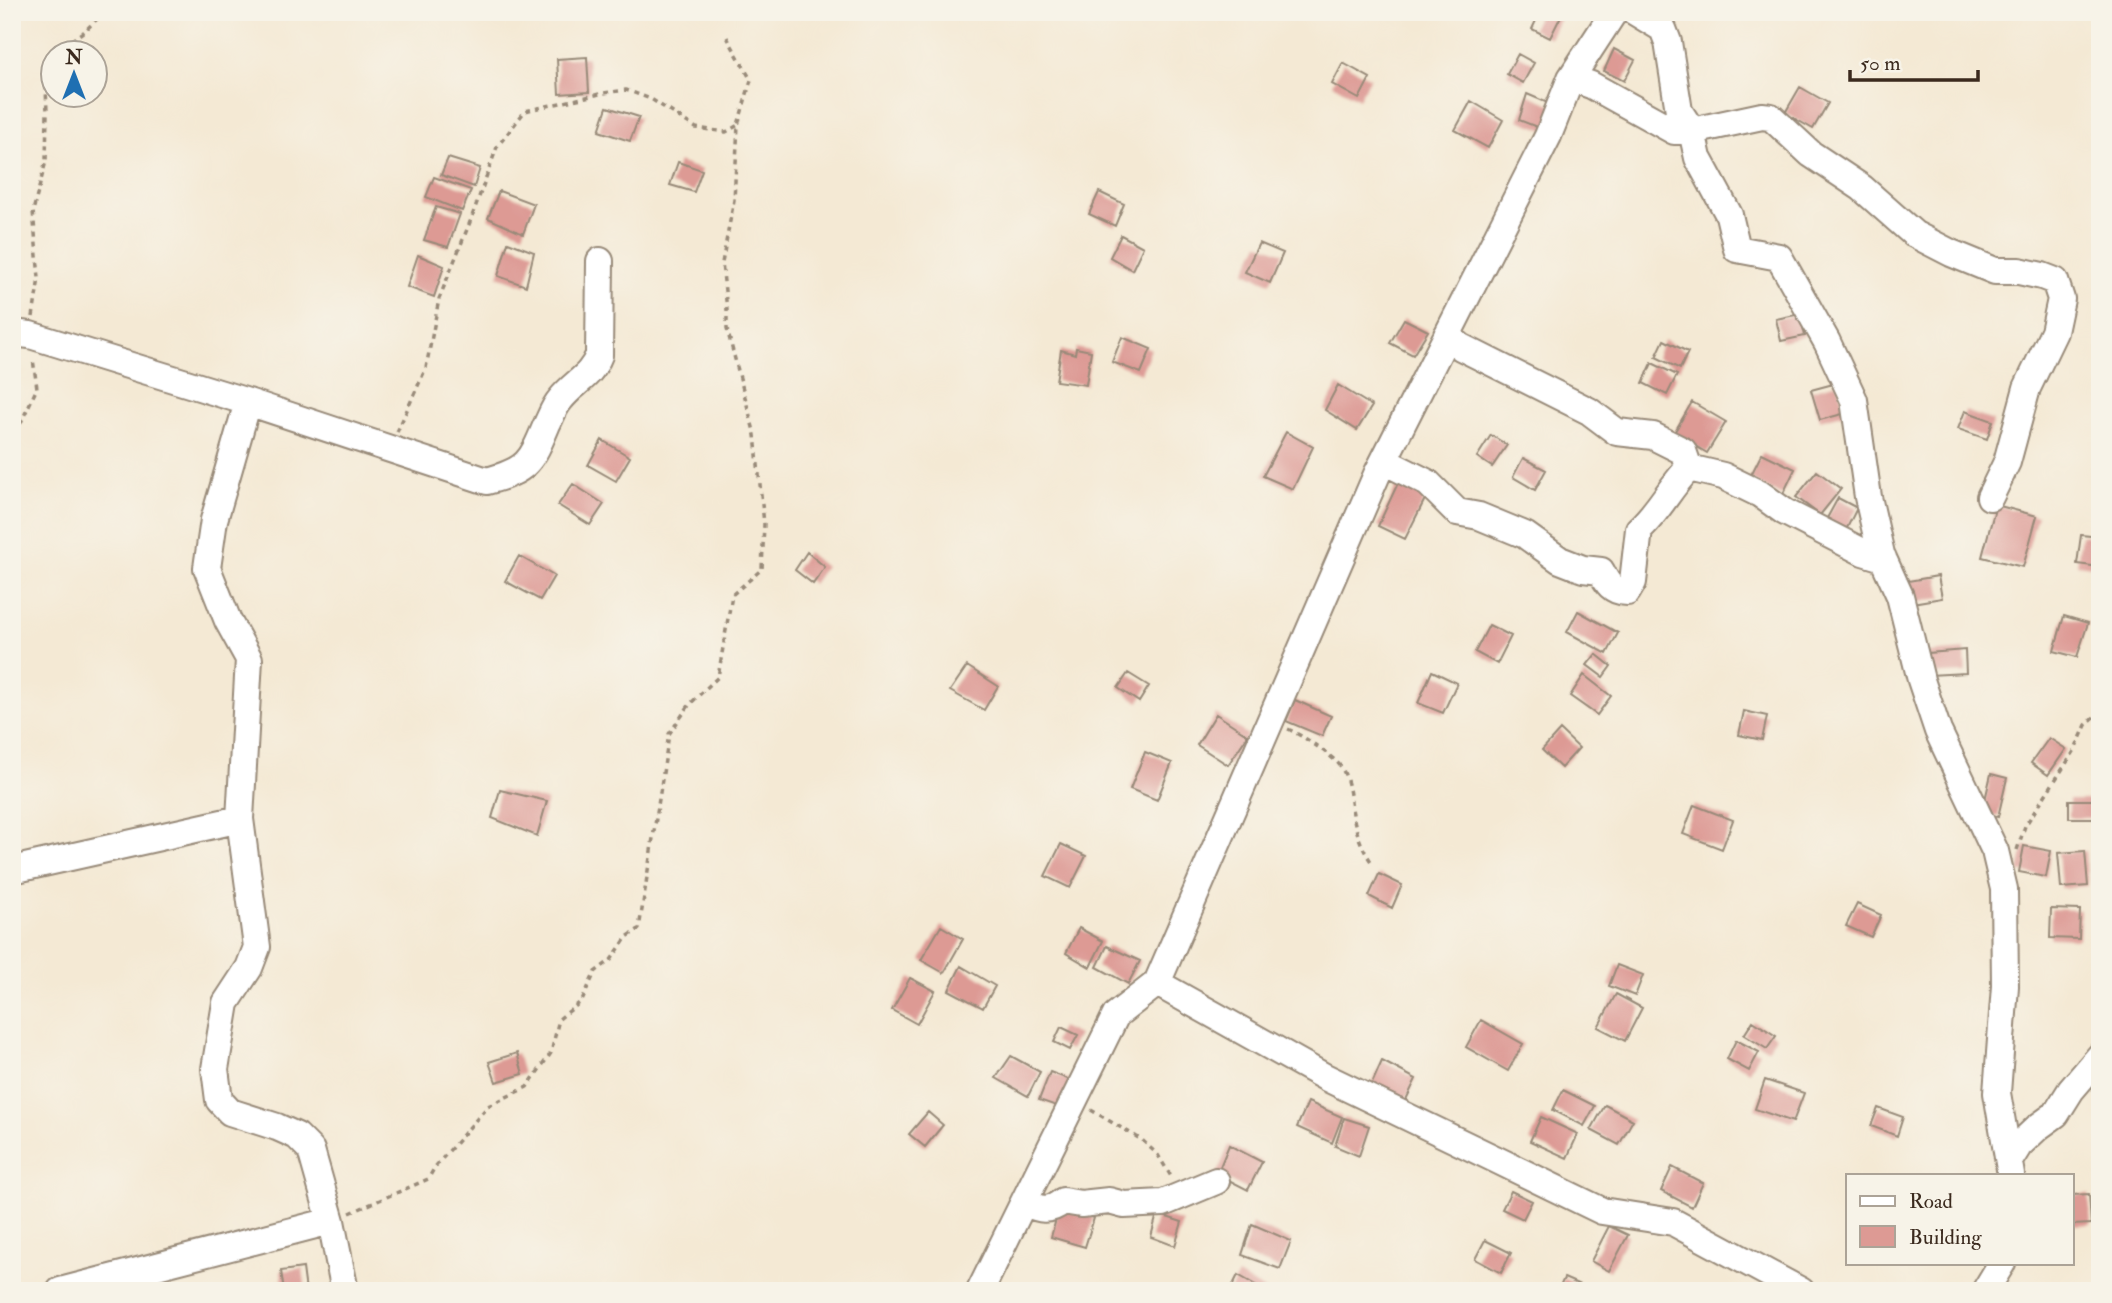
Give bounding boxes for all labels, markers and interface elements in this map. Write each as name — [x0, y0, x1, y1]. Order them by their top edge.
north arrow — [38, 38, 108, 108]
scale bar — [1850, 38, 1977, 82]
text: N — [64, 46, 83, 70]
text: 50 m — [1860, 50, 1901, 77]
legend — [1846, 1174, 2074, 1264]
text: Road — [1909, 1188, 1954, 1215]
text: Building — [1909, 1224, 1982, 1251]

